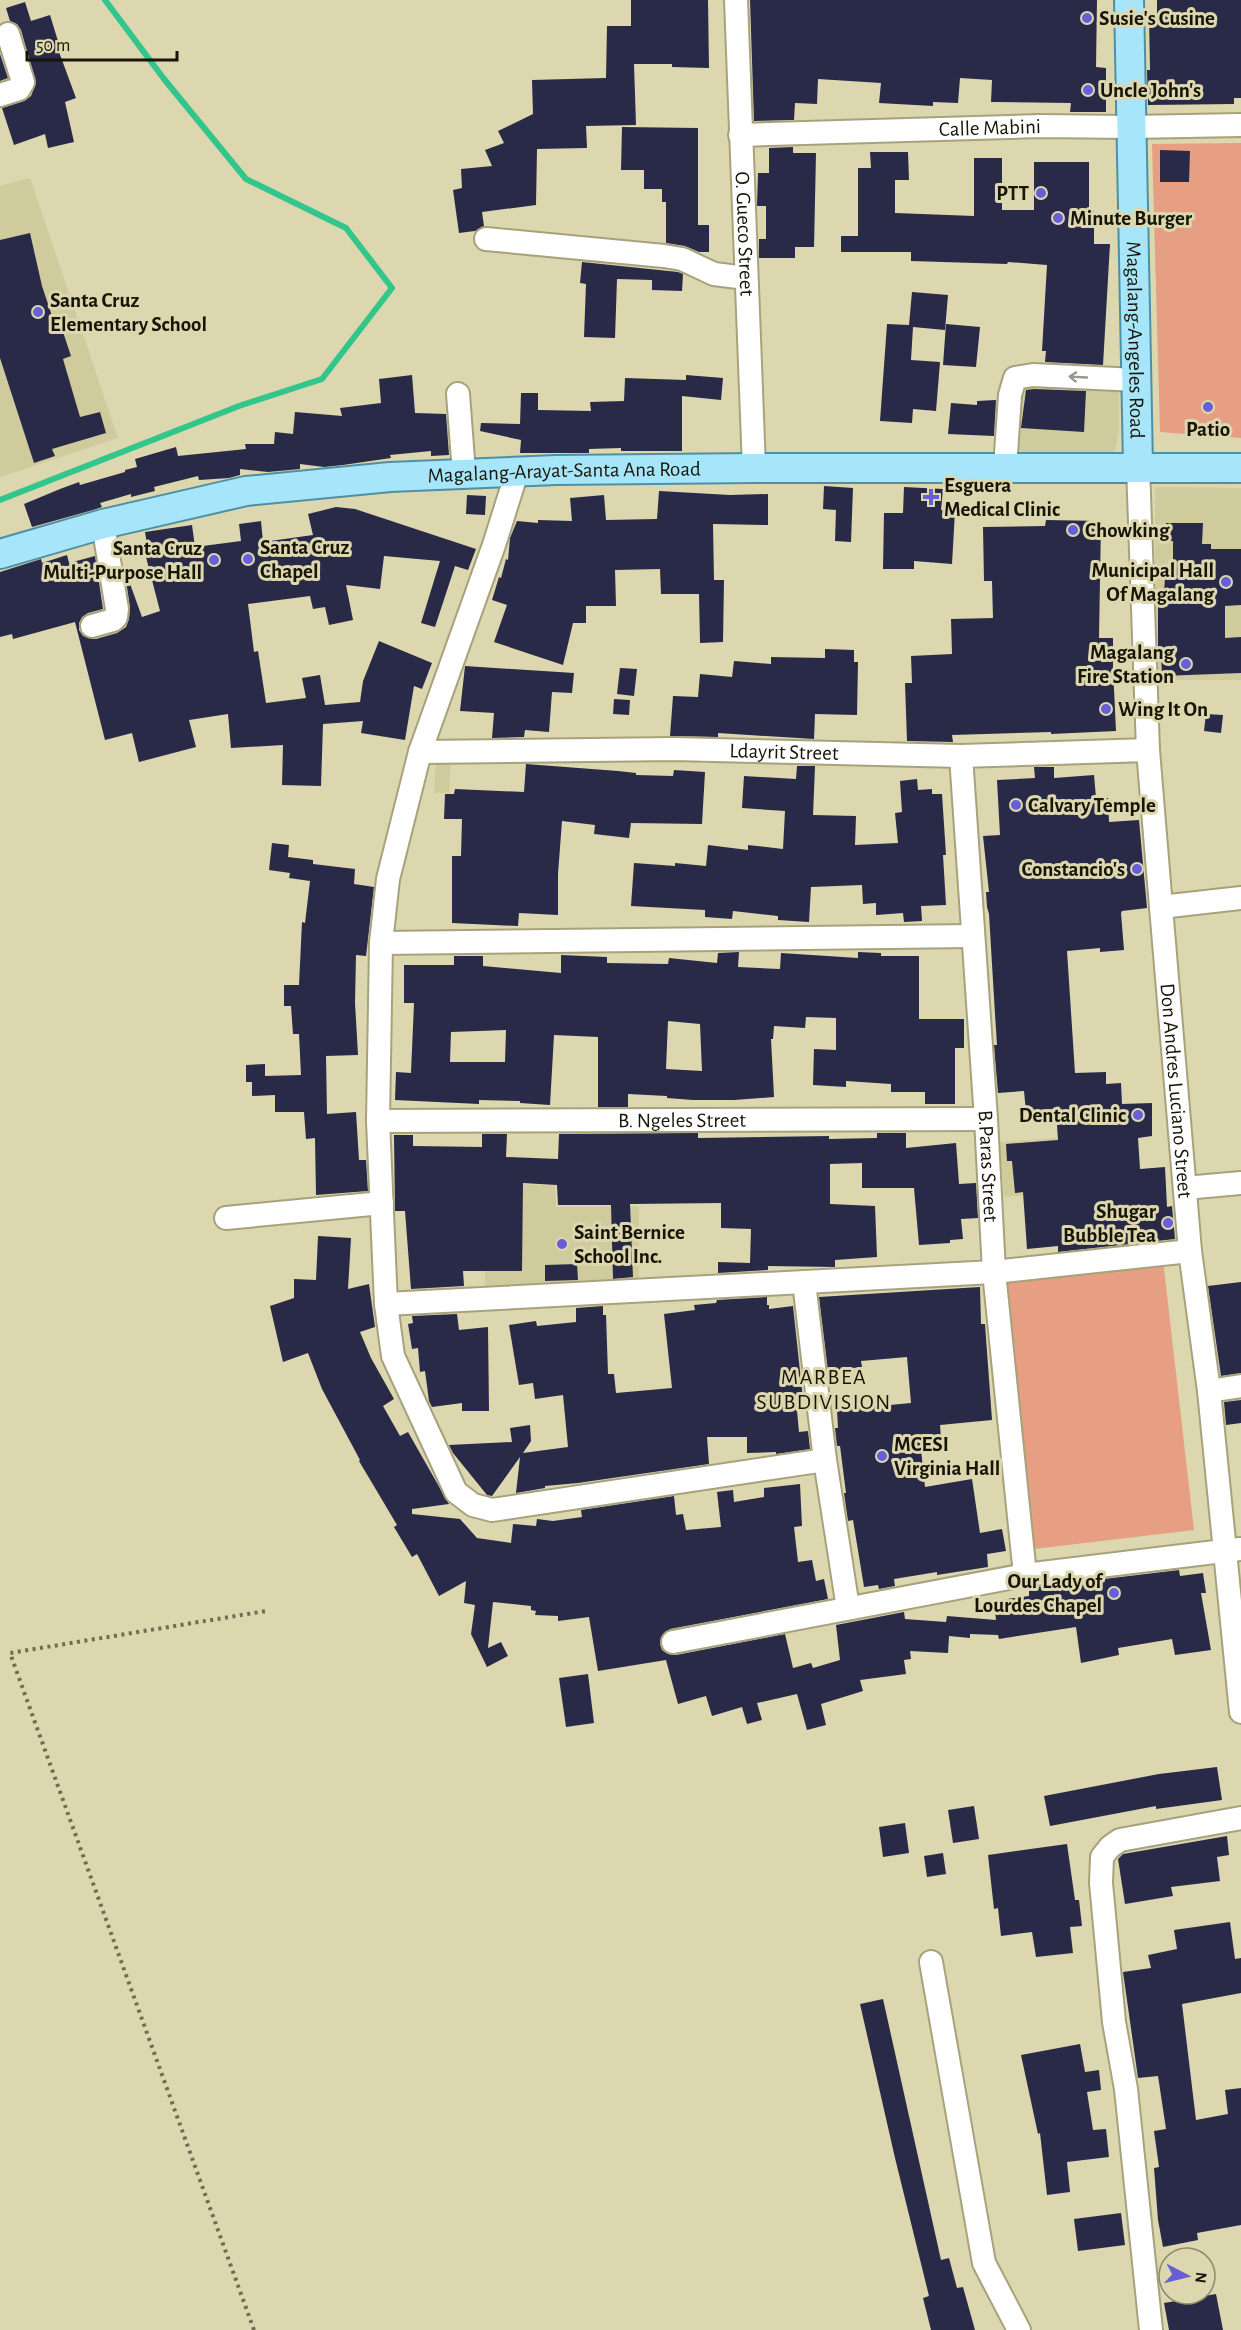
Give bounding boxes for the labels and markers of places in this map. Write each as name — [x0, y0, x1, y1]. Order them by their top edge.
place label: Susie's Cusine — [1099, 8, 1215, 29]
marker: Susie's Cusine — [1080, 11, 1094, 25]
place label: Uncle John's — [1100, 80, 1201, 101]
marker: Uncle John's — [1081, 83, 1095, 97]
place label: PTT — [996, 183, 1029, 204]
marker: PTT — [1034, 186, 1048, 200]
place label: Minute Burger — [1070, 208, 1193, 229]
marker: Minute Burger — [1051, 211, 1065, 225]
place label: Santa Cruz Elementary School — [50, 290, 207, 335]
marker: Santa Cruz Elementary School — [31, 305, 45, 319]
marker: Patio — [1201, 400, 1215, 414]
place label: Patio — [1186, 419, 1230, 440]
place label: Esguera Medical Clinic — [944, 475, 1060, 520]
marker: Esguera Medical Clinic — [922, 488, 940, 506]
place label: Chowking — [1085, 520, 1170, 541]
marker: Chowking — [1066, 523, 1080, 537]
place label: Santa Cruz Chapel — [260, 537, 349, 582]
place label: Santa Cruz Multi-Purpose Hall — [43, 538, 202, 583]
marker: Santa Cruz Chapel — [241, 552, 255, 566]
marker: Santa Cruz Multi-Purpose Hall — [207, 553, 221, 567]
place label: Municipal Hall Of Magalang — [1092, 560, 1214, 605]
marker: Municipal Hall Of Magalang — [1219, 575, 1233, 589]
place label: Magalang Fire Station — [1077, 642, 1174, 687]
marker: Magalang Fire Station — [1179, 657, 1193, 671]
place label: Wing It On — [1118, 699, 1208, 720]
marker: Wing It On — [1099, 702, 1113, 716]
place label: Calvary Temple — [1028, 795, 1156, 816]
marker: Calvary Temple — [1009, 798, 1023, 812]
place label: Constancio's — [1021, 859, 1125, 880]
marker: Constancio's — [1130, 862, 1144, 876]
place label: Dental Clinic — [1019, 1105, 1126, 1126]
marker: Dental Clinic — [1131, 1108, 1145, 1122]
place label: Shugar Bubble Tea — [1063, 1201, 1157, 1246]
marker: Shugar Bubble Tea — [1161, 1216, 1175, 1230]
place label: Saint Bernice School Inc. — [574, 1222, 685, 1267]
marker: Saint Bernice School Inc. — [555, 1237, 569, 1251]
place label: MCESI Virginia Hall — [894, 1434, 1000, 1479]
marker: MCESI Virginia Hall — [875, 1449, 889, 1463]
place label: Our Lady of Lourdes Chapel — [974, 1571, 1104, 1616]
marker: Our Lady of Lourdes Chapel — [1107, 1586, 1121, 1600]

